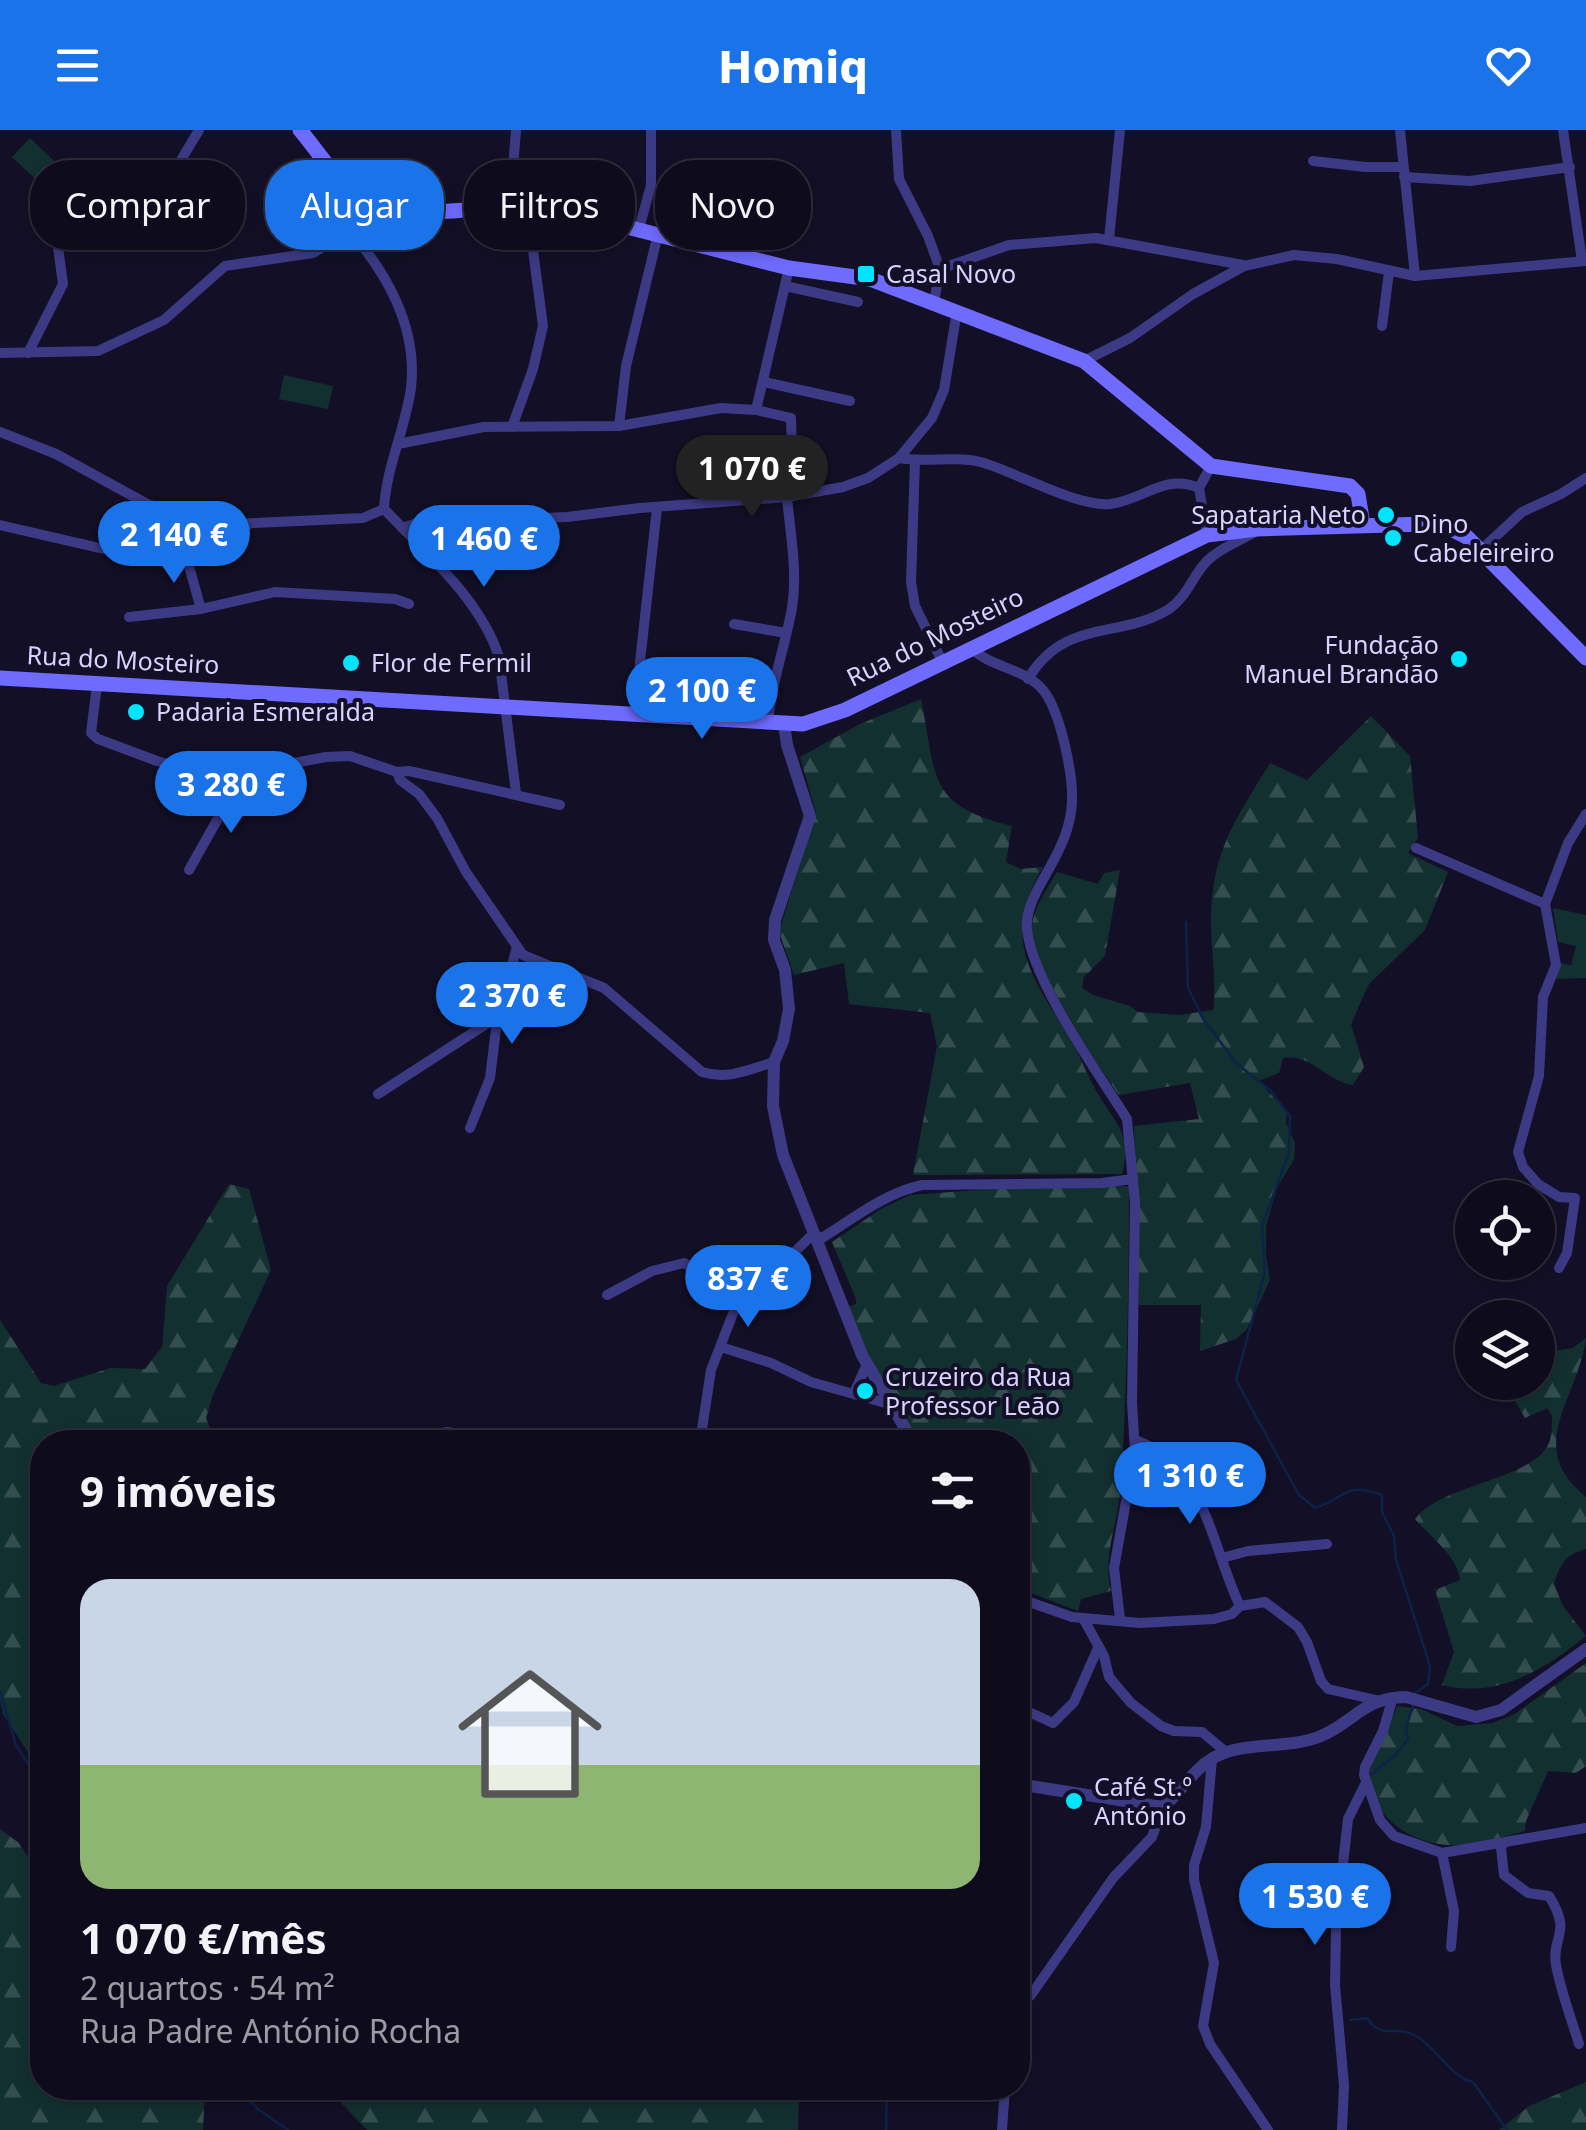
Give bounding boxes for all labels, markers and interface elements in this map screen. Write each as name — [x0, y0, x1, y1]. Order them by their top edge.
text: Homiq — [718, 35, 868, 96]
icon: menu — [50, 38, 105, 93]
icon: heart — [1481, 38, 1536, 93]
chip: Comprar — [30, 160, 245, 250]
chip: Alugar — [265, 160, 444, 250]
chip: Filtros — [464, 160, 635, 250]
chip: Novo — [655, 160, 811, 250]
place label: Casal Novo — [886, 256, 1016, 290]
marker: Casal Novo — [855, 263, 877, 285]
pin: 1 070 € — [660, 435, 844, 520]
text: 1 070 € — [698, 446, 806, 489]
place label: Sapataria Neto — [1191, 497, 1366, 531]
pin: 2 140 € — [82, 501, 266, 586]
marker: Sapataria Neto — [1375, 504, 1397, 526]
pin: 1 460 € — [392, 505, 576, 590]
place label: Dino Cabeleireiro — [1413, 506, 1555, 569]
text: 2 140 € — [120, 512, 228, 555]
text: 1 460 € — [430, 516, 538, 559]
marker: Dino Cabeleireiro — [1382, 527, 1404, 549]
street label: Rua do Mosteiro — [840, 579, 1029, 694]
place label: Fundação Manuel Brandão — [1244, 627, 1439, 690]
street label: Rua do Mosteiro — [26, 637, 220, 681]
place label: Flor de Fermil — [371, 645, 532, 679]
marker: Fundação Manuel Brandão — [1448, 648, 1470, 670]
marker: Flor de Fermil — [340, 652, 362, 674]
pin: 2 100 € — [610, 657, 794, 742]
text: 2 100 € — [648, 668, 756, 711]
place label: Padaria Esmeralda — [156, 694, 375, 728]
marker: Padaria Esmeralda — [125, 701, 147, 723]
pin: 3 280 € — [139, 751, 323, 836]
text: 3 280 € — [177, 762, 285, 805]
pin: 2 370 € — [420, 962, 604, 1047]
text: 2 370 € — [458, 973, 566, 1016]
map controls — [1455, 1180, 1555, 1400]
button: locate — [1455, 1180, 1555, 1280]
pin: 837 € — [678, 1245, 818, 1330]
text: 837 € — [707, 1256, 789, 1299]
button: layers — [1455, 1300, 1555, 1400]
place label: Cruzeiro da Rua Professor Leão — [885, 1359, 1071, 1422]
marker: Cruzeiro da Rua Professor Leão — [854, 1380, 876, 1402]
pin: 1 310 € — [1098, 1442, 1282, 1527]
text: 1 310 € — [1136, 1453, 1244, 1496]
text: 9 imóveis — [80, 1462, 277, 1519]
icon: filters — [925, 1463, 980, 1518]
icon: home — [440, 1644, 620, 1824]
place label: Café St.º António — [1094, 1769, 1192, 1832]
marker: Café St.º António — [1063, 1790, 1085, 1812]
pin: 1 530 € — [1223, 1863, 1407, 1948]
text: 1 530 € — [1261, 1874, 1369, 1917]
text: 1 070 €/mês — [80, 1909, 327, 1966]
text: 2 quartos · 54 m² — [80, 1966, 335, 2009]
text: Rua Padre António Rocha — [80, 2009, 461, 2052]

